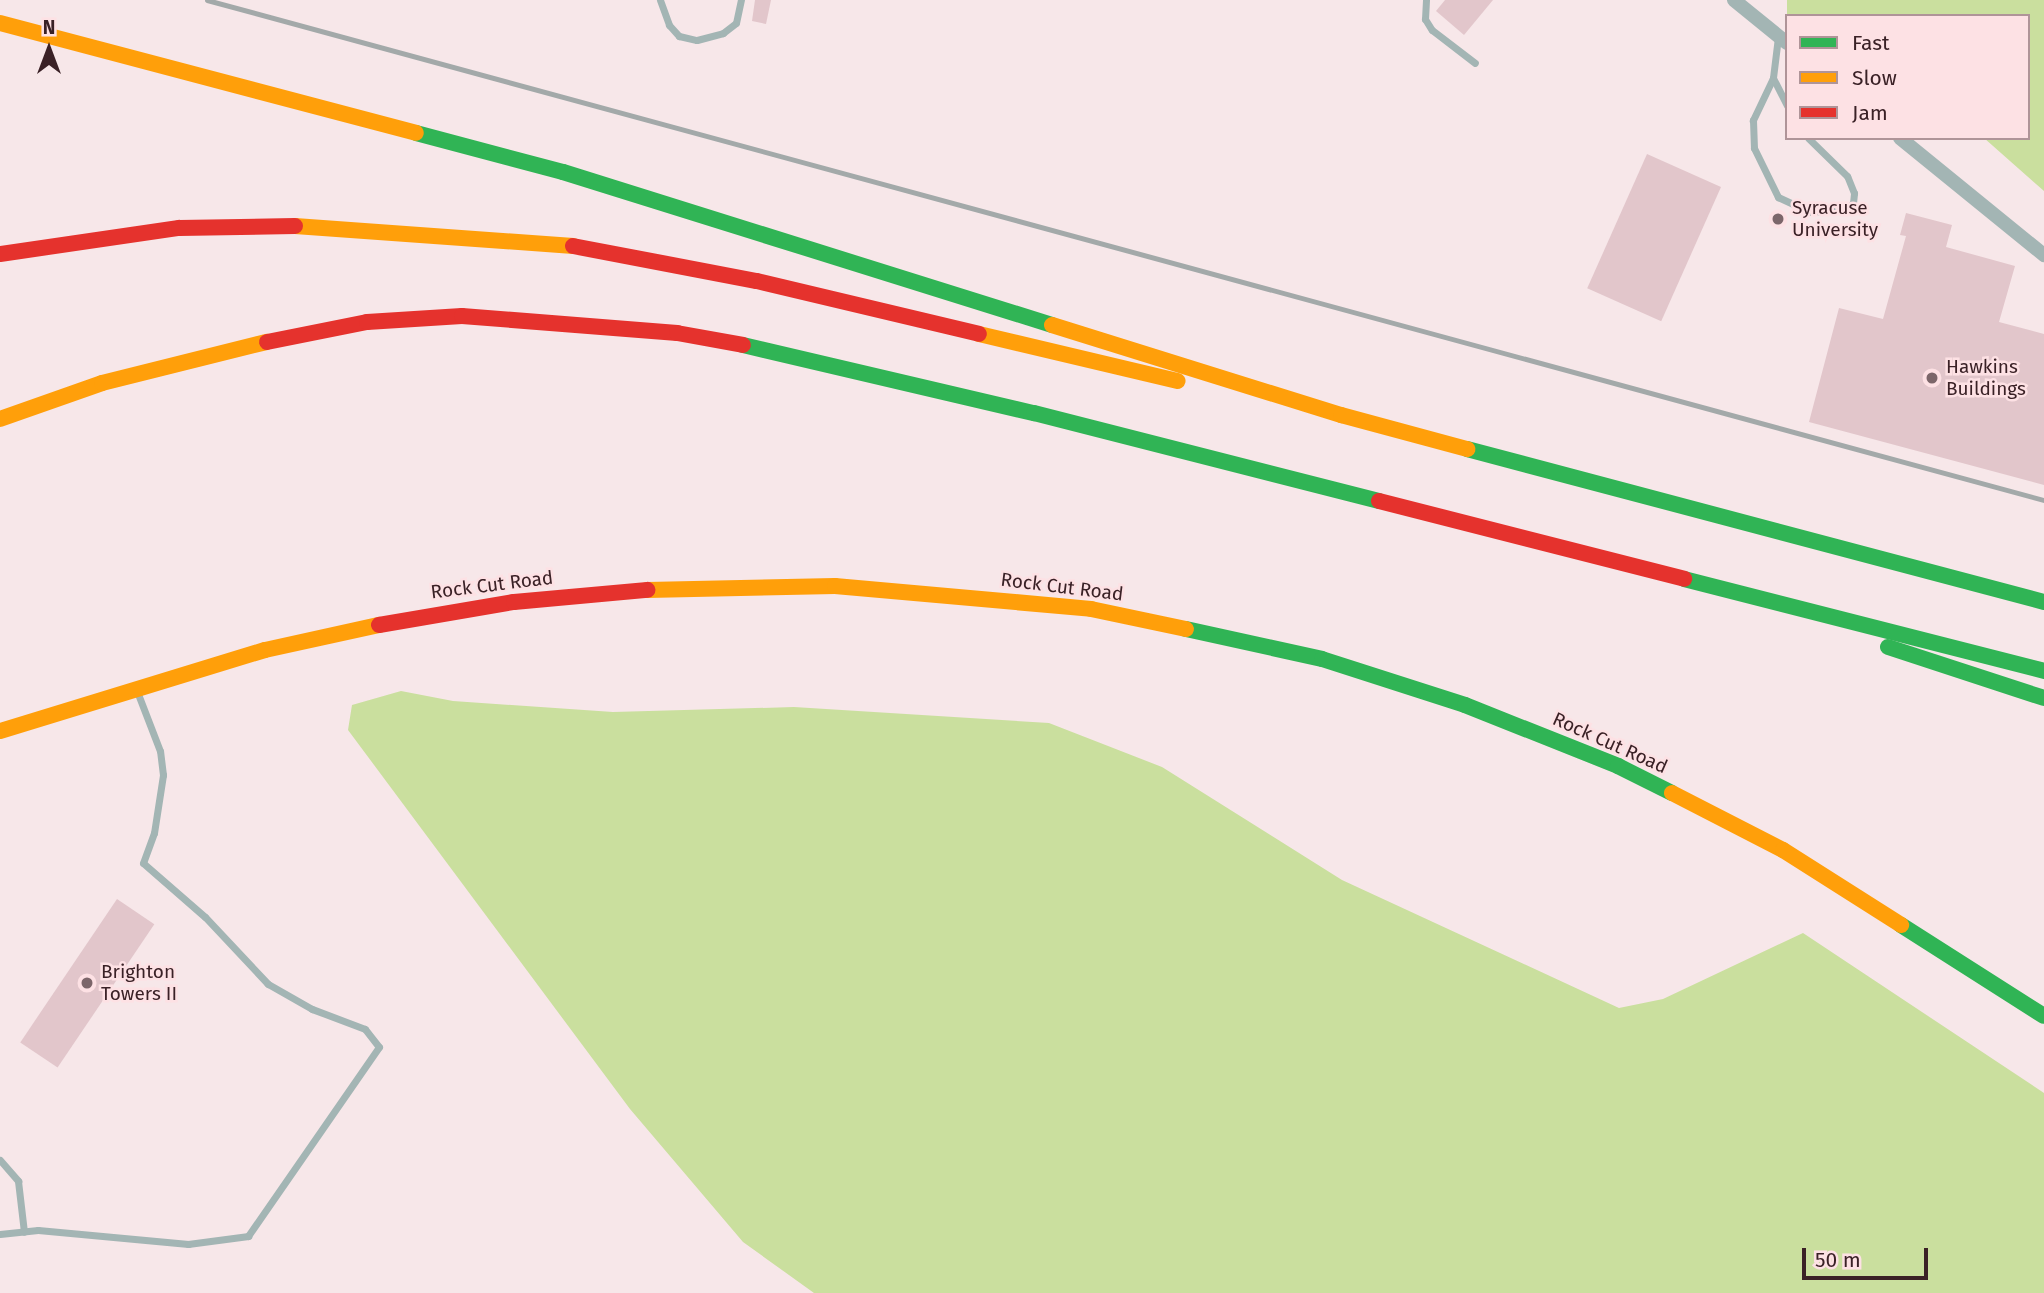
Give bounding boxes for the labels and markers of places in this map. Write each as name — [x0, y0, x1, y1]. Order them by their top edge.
place label: Syracuse University — [1792, 197, 1878, 241]
marker: Syracuse University — [1770, 211, 1786, 227]
place label: Hawkins Buildings — [1946, 356, 2026, 400]
marker: Hawkins Buildings — [1924, 370, 1940, 386]
place label: Brighton Towers II — [101, 961, 177, 1005]
marker: Brighton Towers II — [79, 975, 95, 991]

